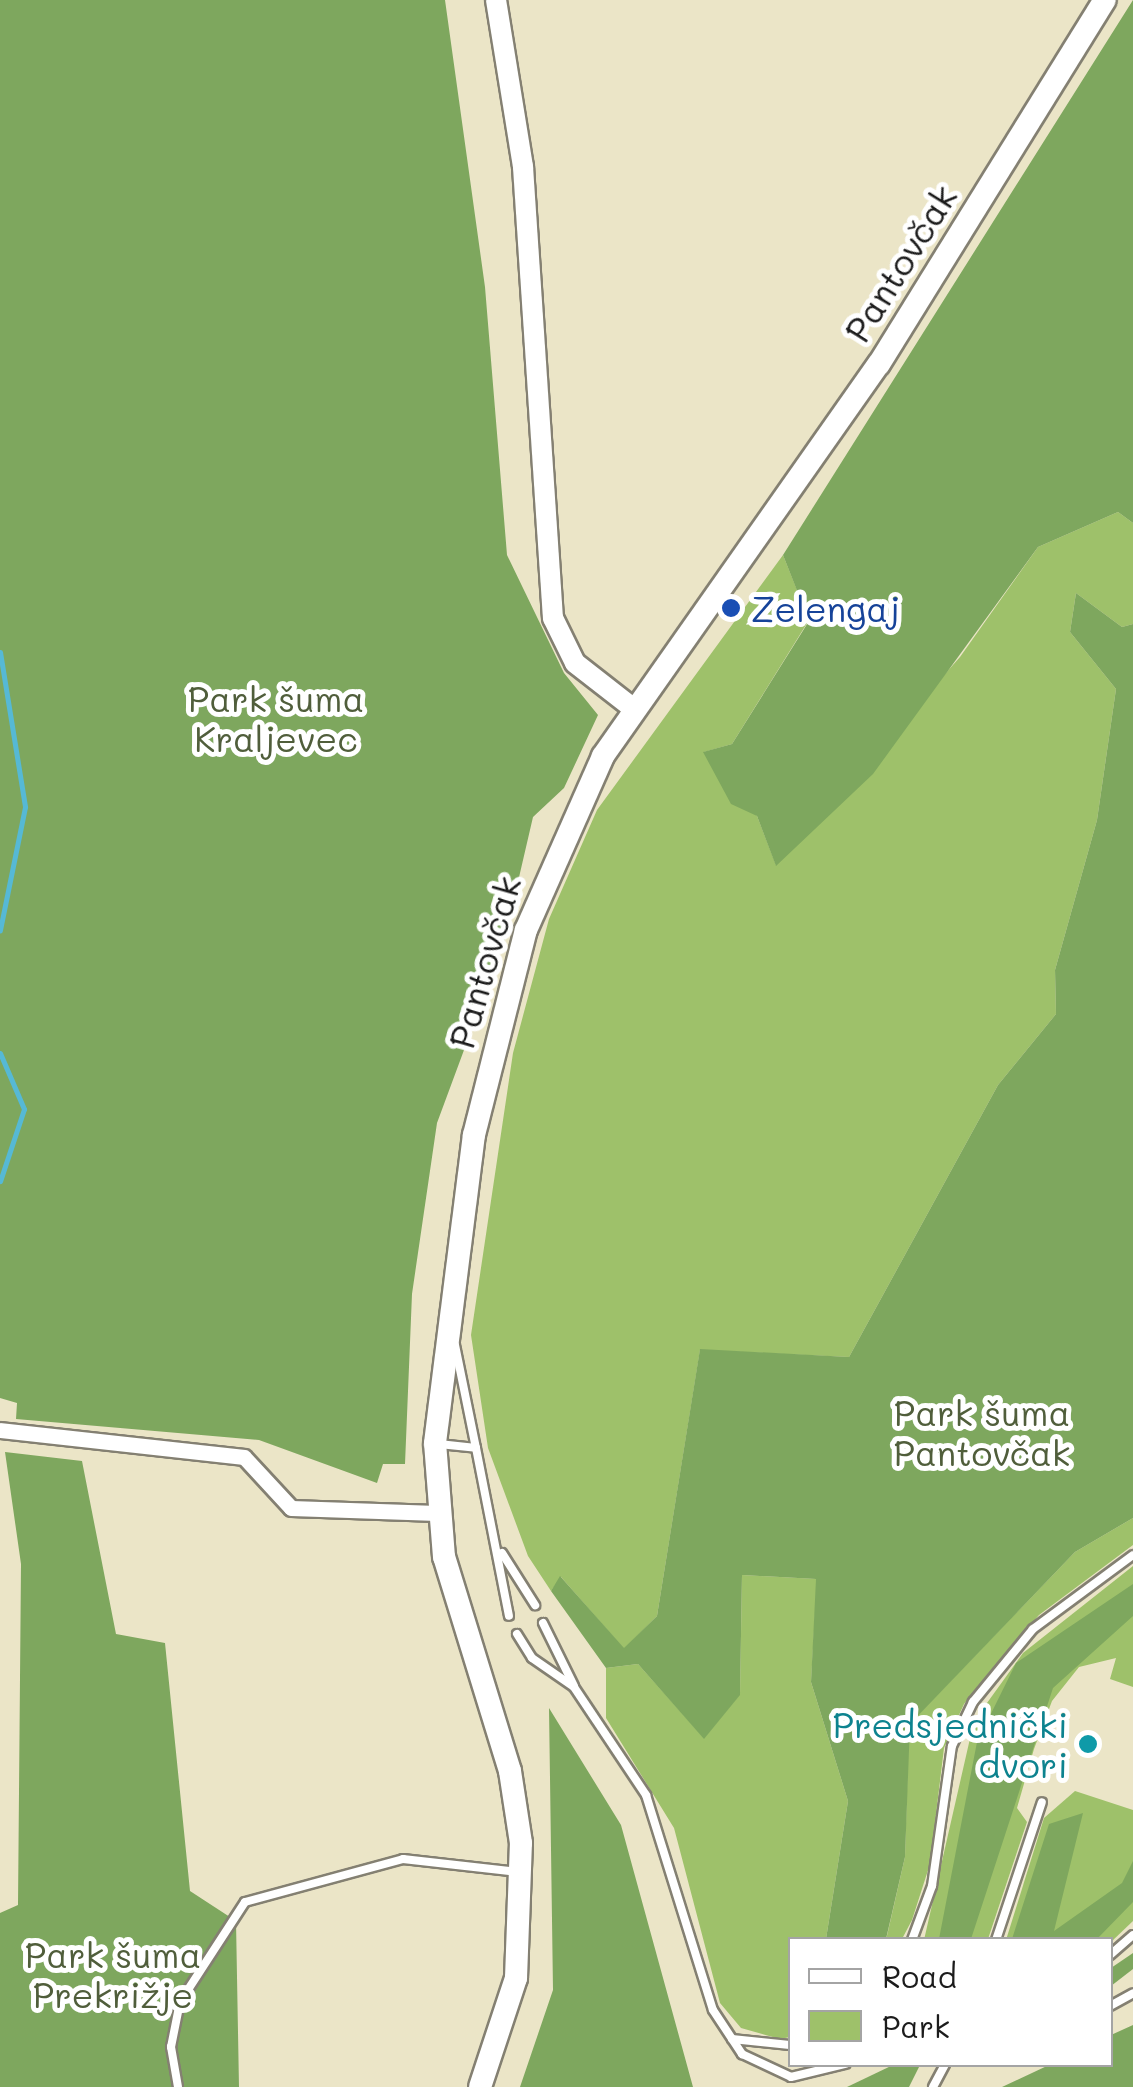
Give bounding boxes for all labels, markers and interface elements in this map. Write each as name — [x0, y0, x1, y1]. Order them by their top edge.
street label: Pantovčak — [835, 177, 965, 349]
place label: Zelengaj — [751, 587, 900, 629]
marker: Zelengaj — [720, 597, 742, 619]
park label: Park šuma Kraljevec — [188, 677, 364, 759]
street label: Pantovčak — [439, 871, 529, 1053]
park label: Park šuma Pantovčak — [894, 1391, 1070, 1473]
place label: Predsjednički dvori — [833, 1703, 1068, 1785]
marker: Predsjednički dvori — [1077, 1733, 1099, 1755]
park label: Park šuma Prekrižje — [25, 1933, 201, 2015]
legend — [788, 1937, 1113, 2067]
text: Road — [882, 1956, 957, 1996]
text: Park — [882, 2006, 950, 2046]

